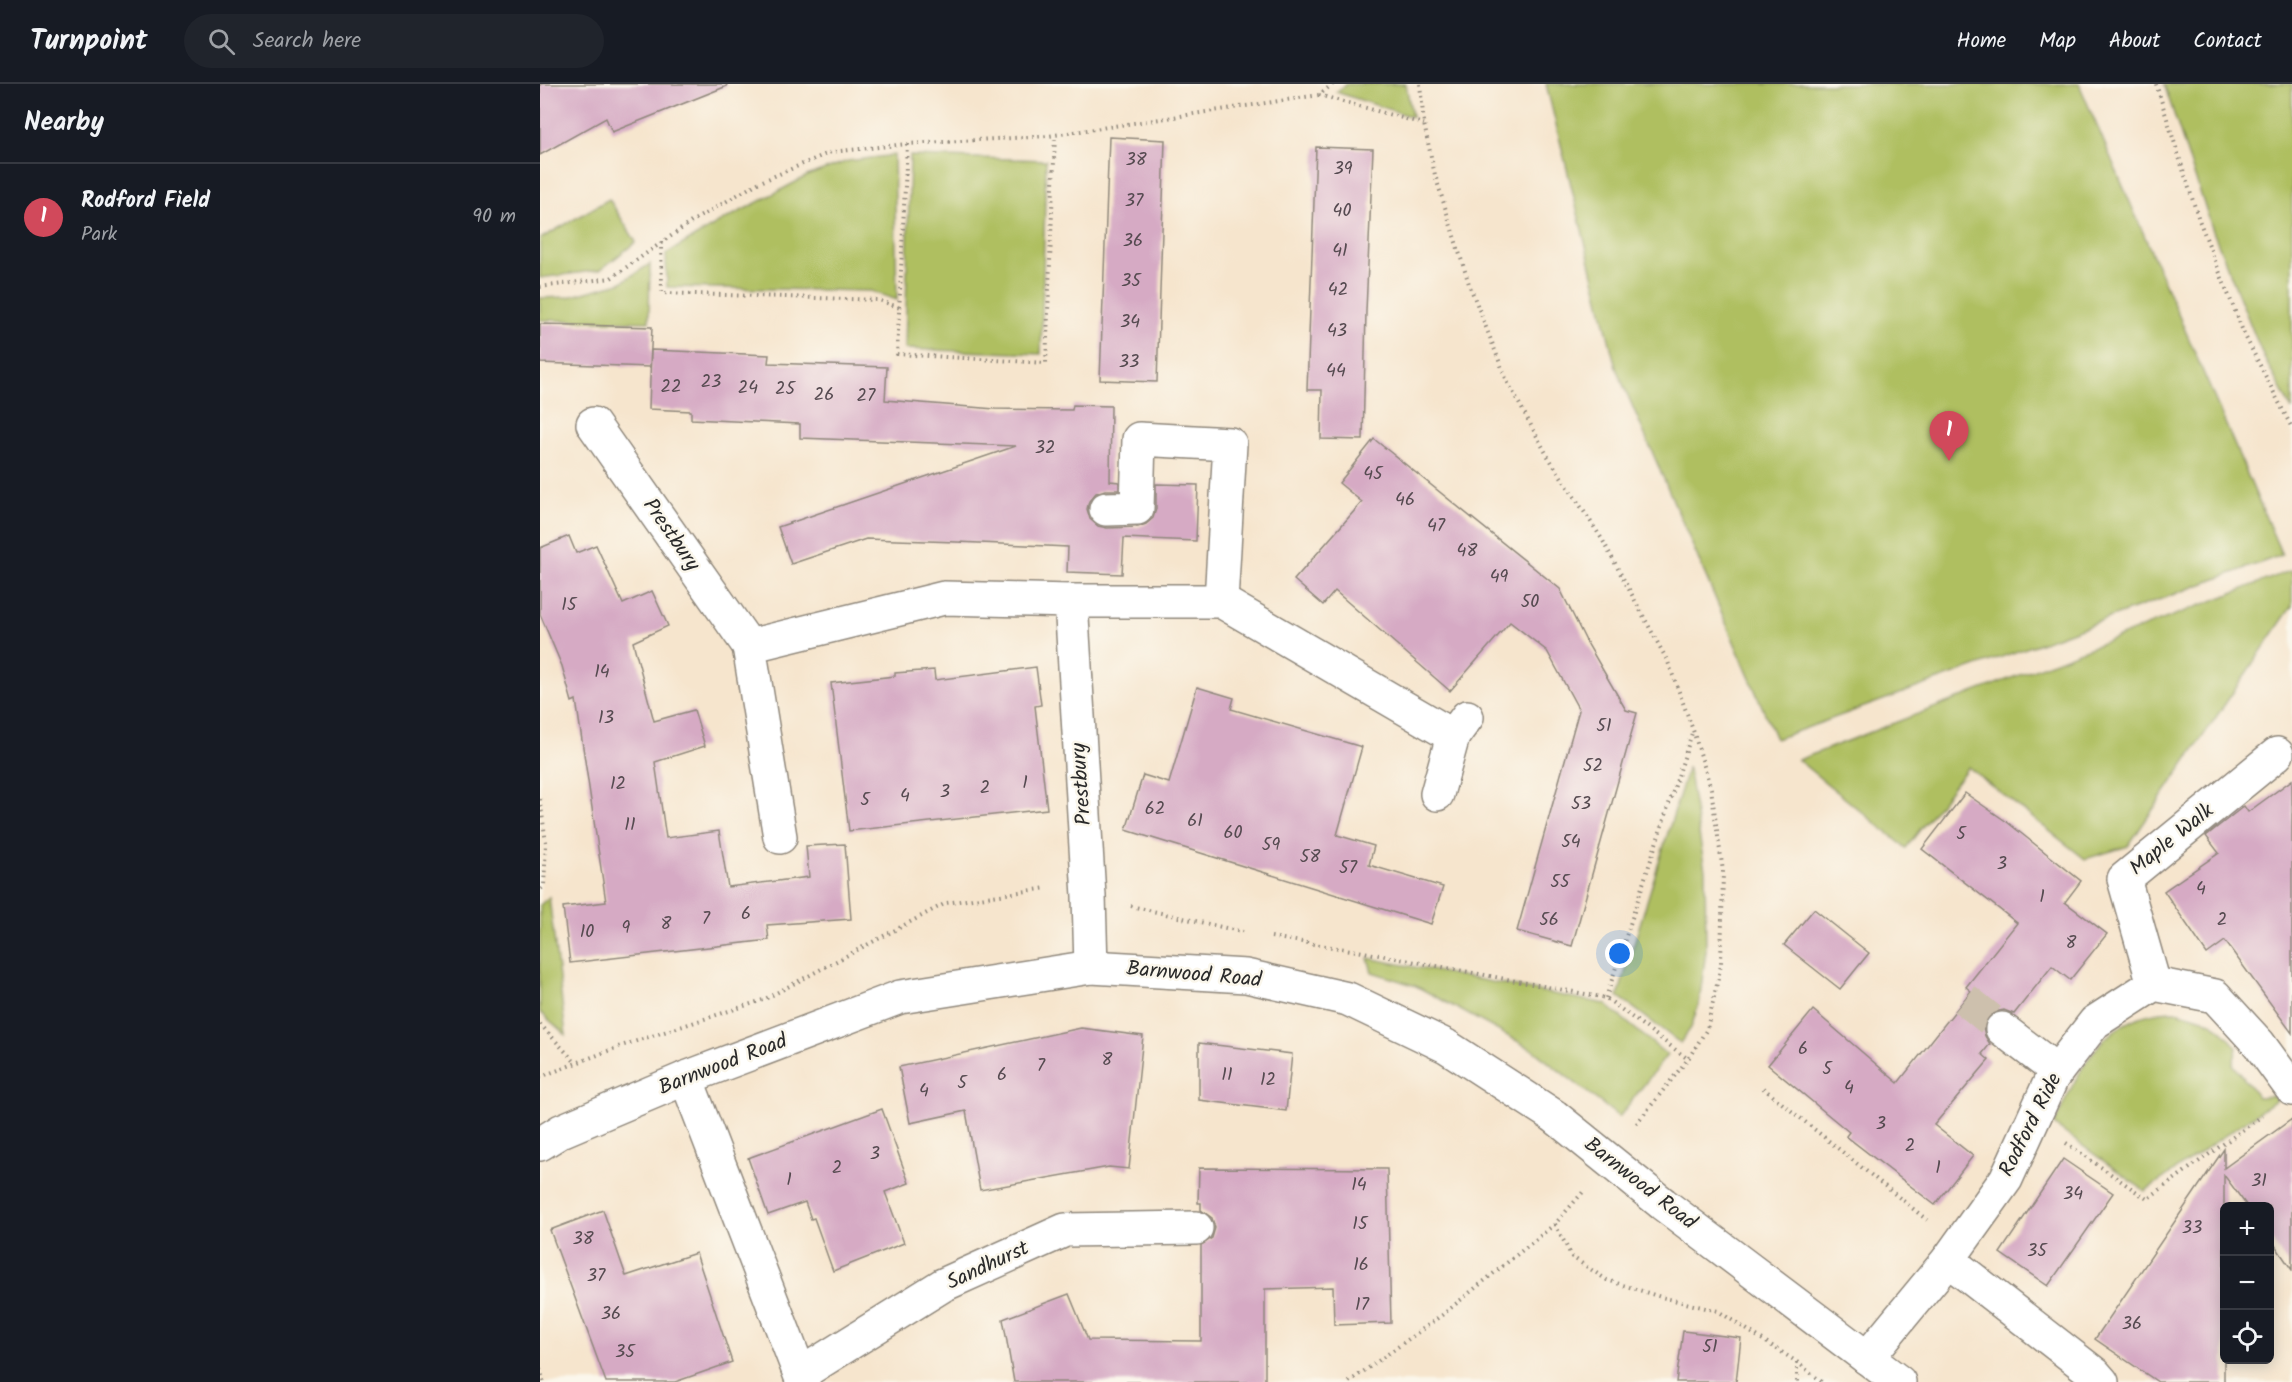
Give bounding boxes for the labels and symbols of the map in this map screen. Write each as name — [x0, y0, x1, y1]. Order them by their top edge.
house number: 38 — [1125, 146, 1147, 175]
house number: 39 — [1333, 155, 1353, 184]
house number: 37 — [1125, 187, 1144, 216]
house number: 40 — [1333, 197, 1351, 226]
house number: 36 — [1123, 227, 1143, 256]
house number: 41 — [1332, 237, 1348, 266]
house number: 35 — [1121, 267, 1142, 296]
house number: 42 — [1328, 276, 1348, 305]
house number: 34 — [1120, 308, 1140, 337]
house number: 43 — [1327, 317, 1347, 346]
house number: 33 — [1119, 348, 1139, 377]
house number: 44 — [1326, 357, 1346, 386]
house number: 23 — [701, 368, 721, 397]
house number: 22 — [661, 373, 681, 402]
house number: 24 — [738, 374, 758, 403]
house number: 25 — [775, 375, 796, 404]
house number: 26 — [814, 381, 834, 410]
house number: 27 — [857, 382, 876, 411]
pin: 1 — [1930, 412, 1968, 461]
house number: 32 — [1035, 434, 1055, 463]
house number: 45 — [1363, 460, 1384, 489]
house number: 46 — [1395, 486, 1415, 515]
street label: Prestbury — [634, 492, 708, 578]
house number: 47 — [1427, 512, 1446, 541]
house number: 48 — [1457, 537, 1478, 566]
house number: 49 — [1490, 563, 1509, 592]
house number: 50 — [1521, 588, 1539, 617]
house number: 15 — [561, 591, 578, 620]
house number: 14 — [594, 658, 610, 687]
house number: 13 — [598, 704, 614, 733]
house number: 51 — [1596, 712, 1612, 741]
street label: Prestbury — [1063, 741, 1101, 826]
house number: 52 — [1583, 752, 1603, 781]
house number: 1 — [1022, 769, 1028, 798]
house number: 12 — [610, 770, 626, 799]
house number: 2 — [980, 774, 990, 803]
house number: 3 — [940, 778, 950, 807]
house number: 4 — [900, 782, 910, 811]
house number: 5 — [860, 786, 871, 815]
house number: 53 — [1571, 790, 1591, 819]
house number: 62 — [1145, 795, 1165, 824]
street label: Maple Walk — [2122, 795, 2222, 885]
house number: 61 — [1187, 807, 1203, 836]
house number: 11 — [624, 811, 636, 840]
house number: 60 — [1223, 819, 1243, 848]
house number: 5 — [1956, 820, 1967, 849]
house number: 54 — [1561, 828, 1581, 857]
house number: 59 — [1262, 831, 1280, 860]
house number: 58 — [1300, 843, 1320, 872]
house number: 3 — [1997, 850, 2007, 879]
house number: 57 — [1339, 854, 1358, 883]
house number: 55 — [1550, 868, 1571, 897]
house number: 4 — [2196, 875, 2206, 904]
house number: 1 — [2039, 883, 2045, 912]
house number: 6 — [741, 900, 751, 929]
house number: 7 — [702, 905, 711, 934]
house number: 56 — [1539, 906, 1559, 935]
house number: 2 — [2217, 906, 2227, 935]
house number: 8 — [661, 910, 672, 939]
house number: 9 — [622, 914, 631, 943]
house number: 10 — [580, 918, 594, 947]
house number: 8 — [2066, 929, 2077, 958]
your location — [1605, 939, 1634, 968]
street label: Barnwood Road — [1125, 953, 1263, 997]
street label: Barnwood Road — [654, 1025, 793, 1105]
house number: 6 — [1798, 1035, 1808, 1064]
house number: 8 — [1102, 1046, 1113, 1075]
house number: 7 — [1037, 1052, 1046, 1081]
house number: 5 — [1822, 1055, 1833, 1084]
house number: 6 — [997, 1061, 1007, 1090]
house number: 11 — [1221, 1061, 1233, 1090]
house number: 12 — [1260, 1066, 1276, 1095]
street label: Rodford Ride — [1991, 1067, 2072, 1183]
house number: 5 — [957, 1069, 968, 1098]
house number: 4 — [1844, 1074, 1854, 1103]
house number: 4 — [919, 1077, 929, 1106]
house number: 3 — [1876, 1110, 1886, 1139]
street label: Barnwood Road — [1576, 1129, 1704, 1239]
house number: 2 — [1905, 1132, 1915, 1161]
house number: 3 — [870, 1140, 880, 1169]
house number: 2 — [832, 1154, 842, 1183]
house number: 1 — [1935, 1154, 1941, 1183]
house number: 1 — [786, 1166, 792, 1195]
house number: 31 — [2251, 1167, 2267, 1196]
house number: 14 — [1351, 1171, 1367, 1200]
house number: 34 — [2063, 1180, 2083, 1209]
house number: 15 — [1352, 1210, 1369, 1239]
house number: 33 — [2182, 1214, 2202, 1243]
house number: 38 — [572, 1225, 594, 1254]
street label: Sandhurst — [941, 1232, 1036, 1300]
house number: 35 — [2027, 1237, 2048, 1266]
house number: 16 — [1353, 1251, 1369, 1280]
house number: 37 — [587, 1262, 606, 1291]
house number: 17 — [1355, 1291, 1370, 1320]
house number: 36 — [601, 1300, 621, 1329]
house number: 36 — [2122, 1310, 2142, 1339]
house number: 51 — [1702, 1333, 1718, 1362]
house number: 35 — [615, 1338, 636, 1367]

